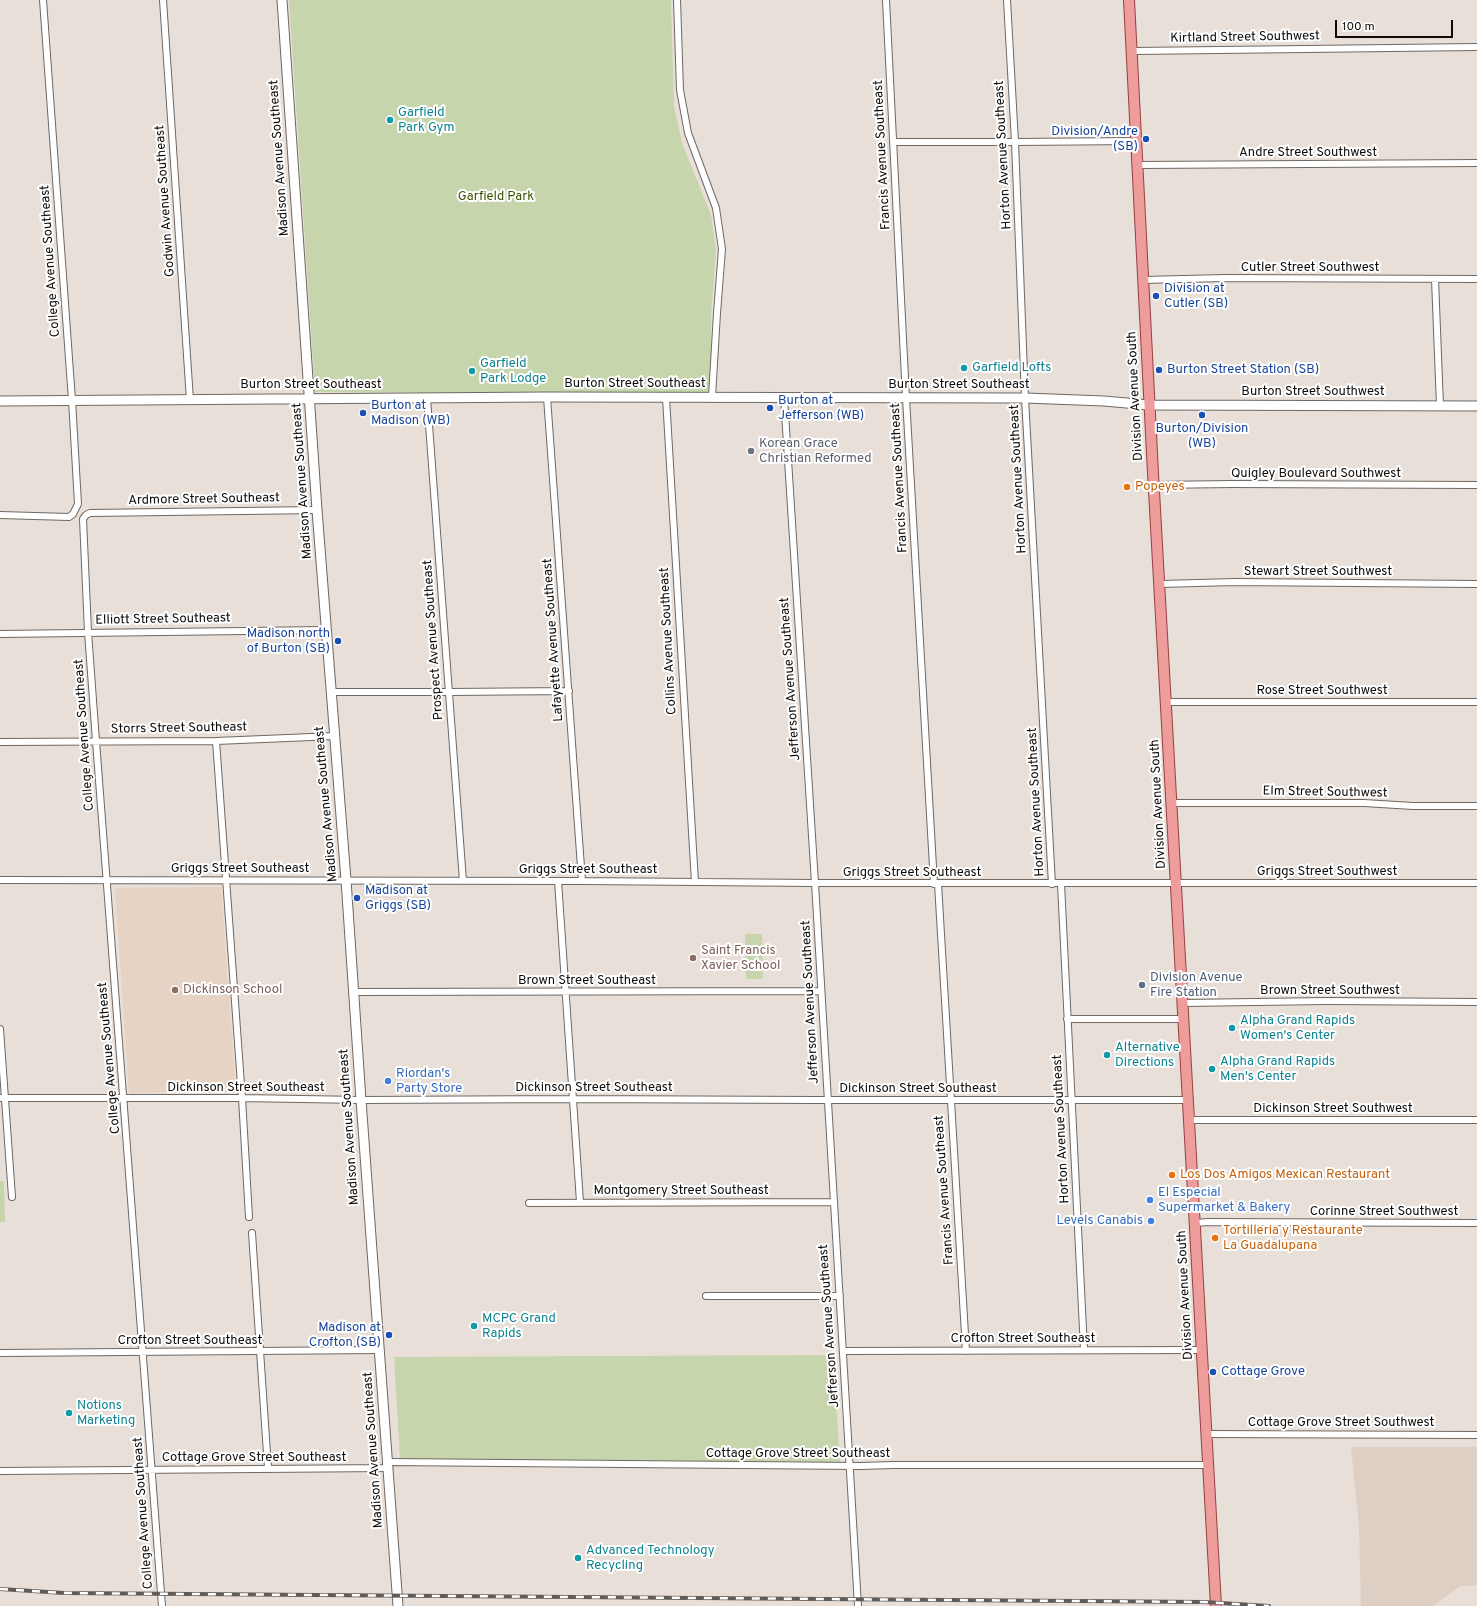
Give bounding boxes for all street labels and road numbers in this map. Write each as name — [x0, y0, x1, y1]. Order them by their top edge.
street label: Kirtland Street Southwest — [1170, 29, 1320, 47]
street label: Madison Avenue Southeast — [267, 79, 293, 237]
street label: Francis Avenue Southeast — [871, 80, 895, 230]
street label: Horton Avenue Southeast — [992, 80, 1016, 230]
street label: Godwin Avenue Southeast — [153, 125, 179, 277]
street label: Andre Street Southwest — [1239, 145, 1377, 161]
street label: College Avenue Southeast — [38, 184, 64, 338]
street label: Cutler Street Southwest — [1241, 260, 1379, 276]
street label: Division Avenue South — [1125, 331, 1147, 461]
street label: Burton Street Southeast — [564, 376, 706, 392]
street label: Burton Street Southeast — [240, 377, 382, 393]
street label: Burton Street Southeast — [888, 377, 1030, 393]
street label: Burton Street Southwest — [1241, 384, 1385, 400]
street label: Madison Avenue Southeast — [290, 402, 316, 560]
street label: Francis Avenue Southeast — [888, 403, 912, 553]
street label: Horton Avenue Southeast — [1007, 404, 1031, 554]
street label: Quigley Boulevard Southwest — [1231, 466, 1401, 482]
street label: Ardmore Street Southeast — [128, 491, 280, 509]
street label: Lafayette Avenue Southeast — [541, 558, 567, 722]
street label: Prospect Avenue Southeast — [421, 559, 447, 721]
street label: Stewart Street Southwest — [1244, 564, 1392, 580]
street label: Collins Avenue Southeast — [657, 567, 681, 715]
street label: Jefferson Avenue Southeast — [778, 597, 804, 761]
street label: Elliott Street Southeast — [95, 611, 231, 629]
street label: College Avenue Southeast — [72, 658, 98, 812]
street label: Rose Street Southwest — [1256, 683, 1388, 699]
street label: Storrs Street Southeast — [111, 720, 247, 738]
street label: Madison Avenue Southeast — [312, 725, 342, 883]
street label: Horton Avenue Southeast — [1025, 727, 1049, 877]
street label: Division Avenue South — [1148, 739, 1170, 869]
street label: Elm Street Southwest — [1262, 784, 1388, 802]
street label: Griggs Street Southeast — [171, 861, 309, 877]
street label: Griggs Street Southeast — [519, 862, 657, 878]
street label: Griggs Street Southwest — [1257, 864, 1397, 880]
street label: Griggs Street Southeast — [843, 865, 981, 881]
street label: Jefferson Avenue Southeast — [799, 920, 823, 1084]
street label: Brown Street Southeast — [518, 973, 656, 989]
street label: College Avenue Southeast — [96, 981, 124, 1135]
street label: Brown Street Southwest — [1260, 983, 1400, 999]
street label: Madison Avenue Southeast — [337, 1048, 363, 1206]
street label: Horton Avenue Southeast — [1050, 1054, 1074, 1204]
street label: Dickinson Street Southeast — [167, 1080, 325, 1096]
street label: Dickinson Street Southeast — [515, 1080, 673, 1096]
street label: Dickinson Street Southeast — [839, 1081, 997, 1097]
street label: Dickinson Street Southwest — [1253, 1101, 1413, 1117]
street label: Francis Avenue Southeast — [932, 1115, 958, 1265]
street label: Montgomery Street Southeast — [593, 1183, 769, 1199]
street label: Corinne Street Southwest — [1310, 1204, 1458, 1220]
street label: Division Avenue South — [1175, 1230, 1197, 1360]
street label: Jefferson Avenue Southeast — [817, 1244, 843, 1408]
street label: Crofton Street Southeast — [951, 1331, 1095, 1347]
street label: Crofton Street Southeast — [118, 1333, 262, 1349]
street label: Madison Avenue Southeast — [361, 1371, 387, 1529]
street label: Cottage Grove Street Southwest — [1248, 1415, 1434, 1431]
street label: College Avenue Southeast — [131, 1436, 157, 1590]
street label: Cottage Grove Street Southeast — [706, 1446, 890, 1462]
street label: Cottage Grove Street Southeast — [162, 1450, 346, 1466]

